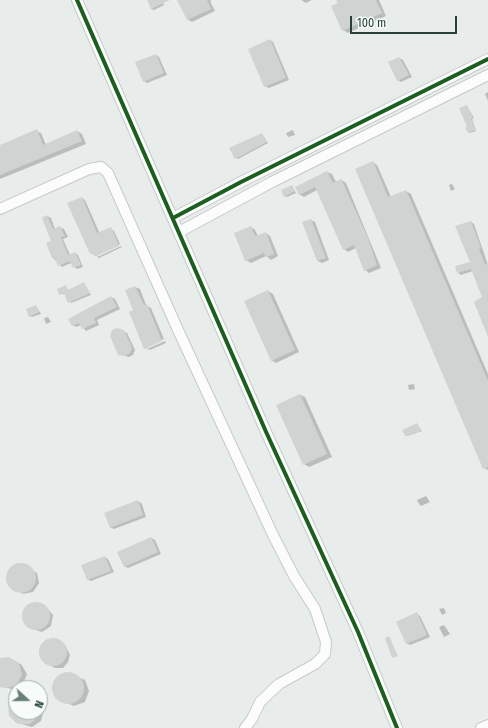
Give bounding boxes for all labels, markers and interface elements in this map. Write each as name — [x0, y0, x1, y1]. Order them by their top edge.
scale bar — [352, 8, 459, 34]
text: 100 m — [357, 16, 386, 30]
north arrow — [8, 680, 48, 720]
text: N — [31, 699, 46, 710]

